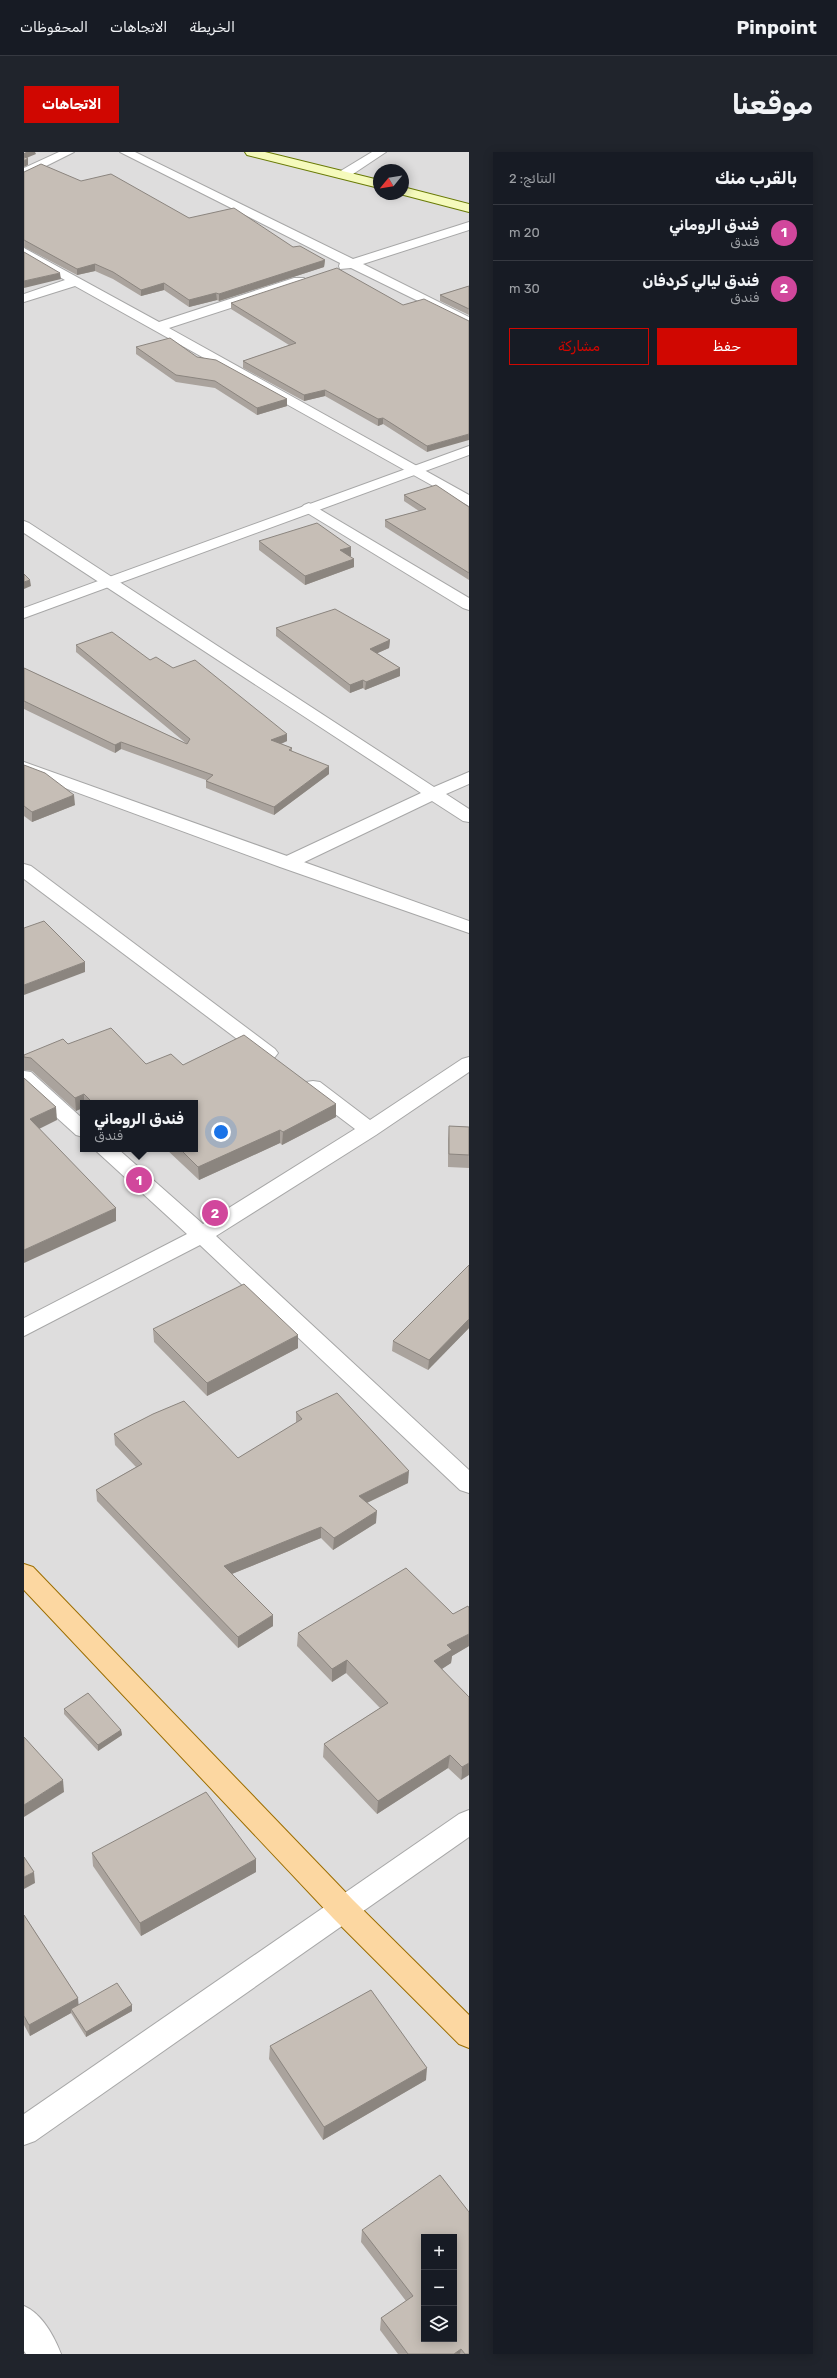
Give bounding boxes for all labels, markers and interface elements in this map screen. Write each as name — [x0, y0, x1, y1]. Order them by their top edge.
text: Pinpoint — [736, 16, 817, 39]
text: المحفوظات — [20, 19, 88, 36]
text: الاتجاهات — [110, 19, 167, 36]
text: الخريطة — [189, 19, 235, 36]
button: الاتجاهات — [24, 86, 119, 123]
text: موقعنا — [732, 88, 813, 121]
north arrow — [373, 164, 409, 200]
text: بالقرب منك — [715, 168, 797, 188]
text: النتائج: 2 — [509, 171, 556, 186]
text: فندق الروماني — [669, 216, 759, 234]
text: 20 m — [509, 225, 540, 240]
text: 1 — [781, 225, 787, 240]
text: فندق — [730, 234, 759, 249]
text: فندق ليالي كردفان — [642, 272, 759, 290]
text: 30 m — [509, 281, 540, 296]
text: 2 — [780, 281, 788, 296]
text: فندق — [730, 290, 759, 305]
button: مشاركة — [509, 328, 649, 365]
button: حفظ — [657, 328, 797, 365]
popup — [80, 1100, 198, 1152]
text: فندق الروماني — [94, 1110, 184, 1128]
your location — [211, 1122, 231, 1142]
text: فندق — [94, 1128, 123, 1143]
pin: 1 — [126, 1165, 152, 1195]
pin: 2 — [202, 1198, 228, 1228]
map controls — [421, 2234, 457, 2342]
button: + — [421, 2234, 457, 2270]
button: − — [421, 2270, 457, 2306]
button: layers — [421, 2306, 457, 2342]

